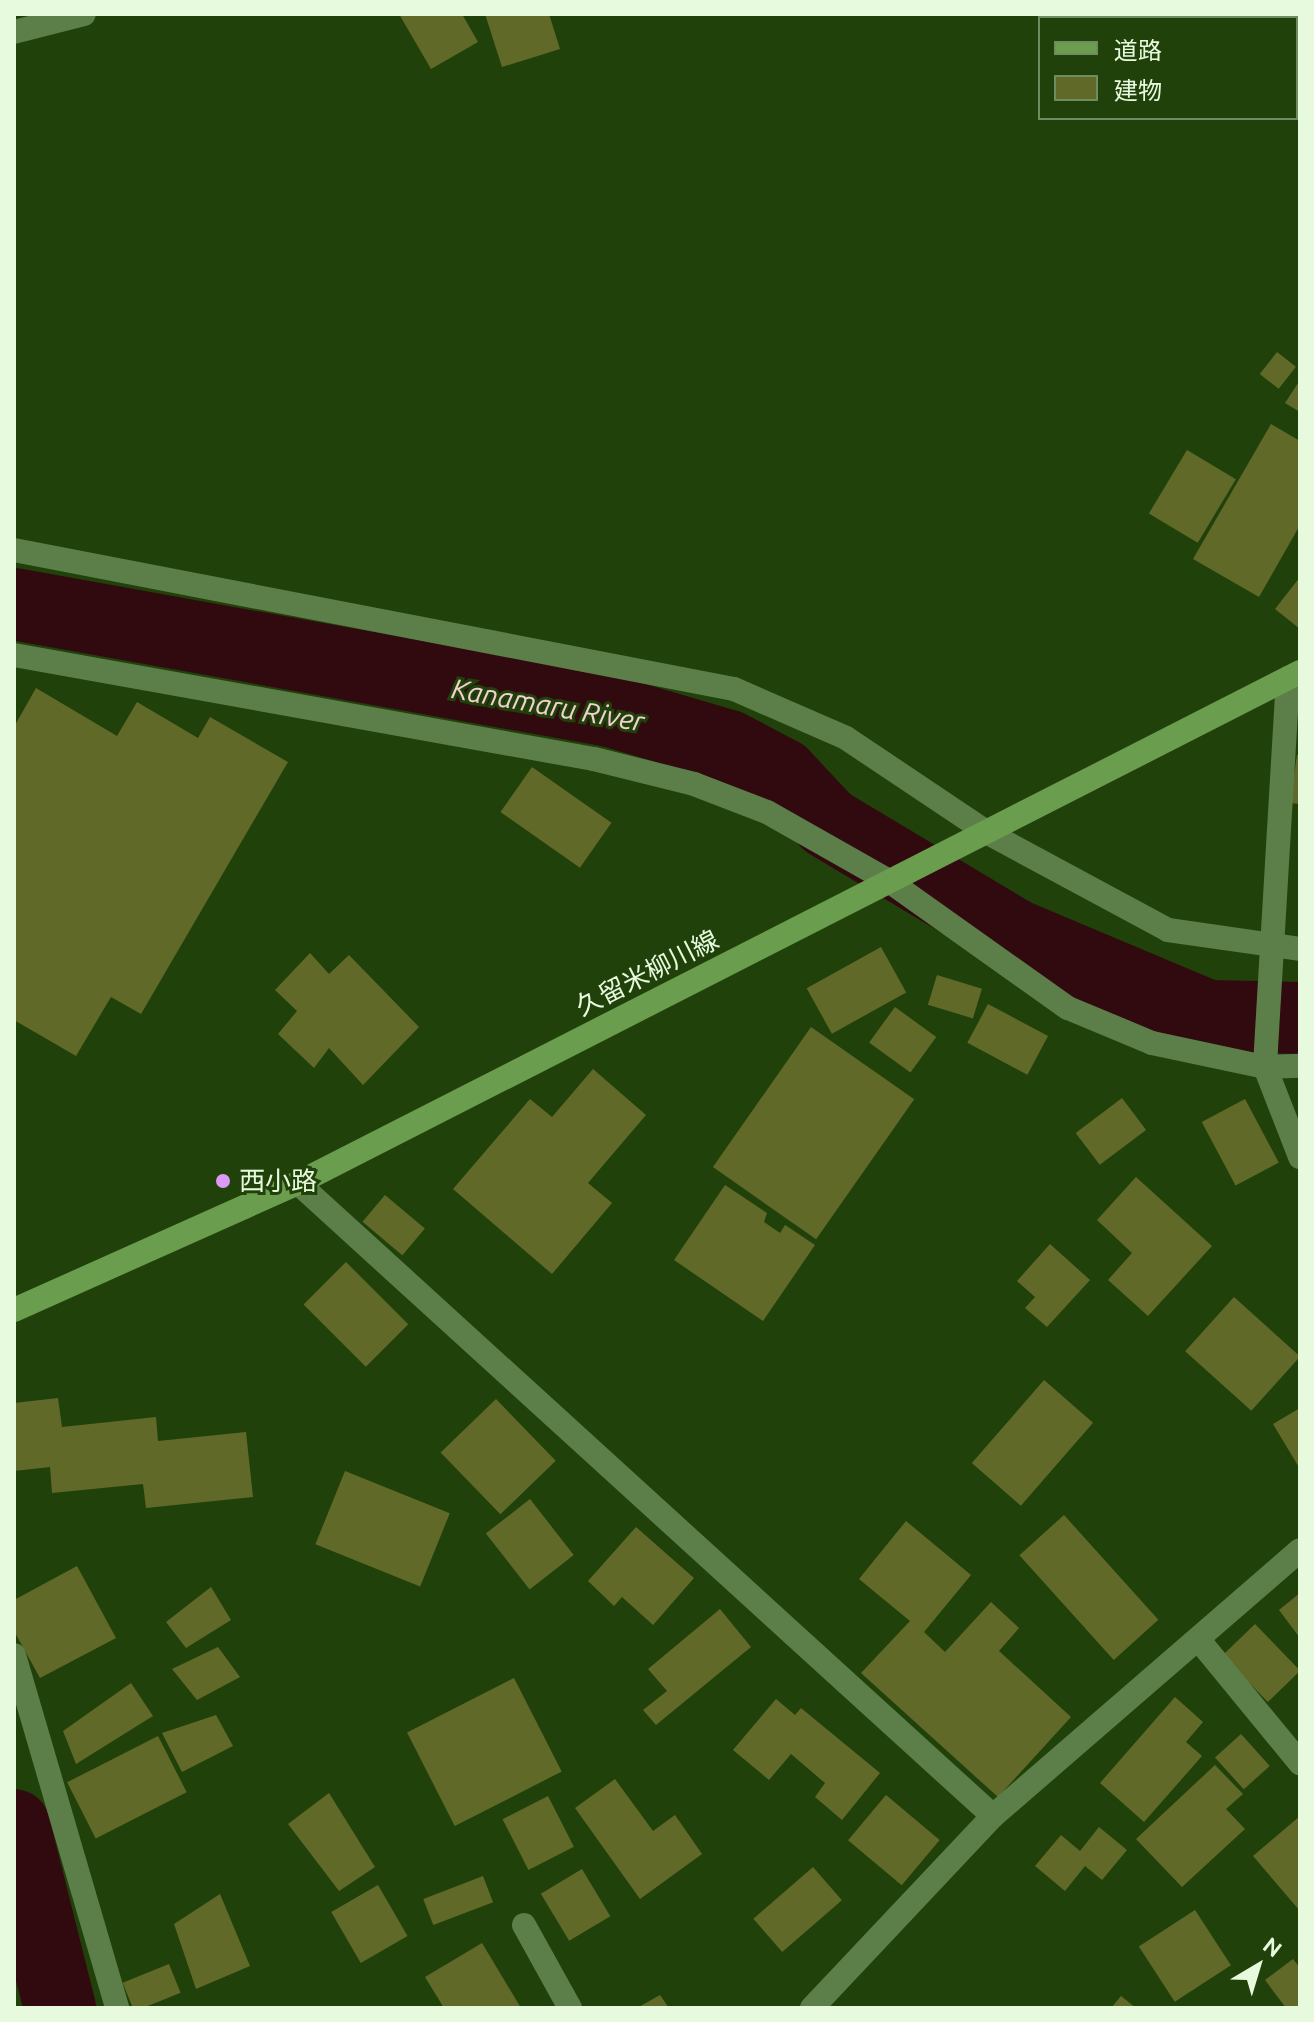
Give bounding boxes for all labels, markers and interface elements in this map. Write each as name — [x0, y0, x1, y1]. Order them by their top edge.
legend — [1038, 16, 1298, 120]
text: 道路 — [1114, 37, 1162, 64]
text: 建物 — [1114, 77, 1162, 104]
water label: Kanamaru River — [449, 672, 647, 738]
street label: 久留米柳川線 — [570, 924, 724, 1022]
place label: 西小路 — [239, 1165, 317, 1197]
marker: 西小路 — [214, 1172, 232, 1190]
north arrow — [1218, 1926, 1298, 2006]
text: N — [1259, 1932, 1287, 1962]

